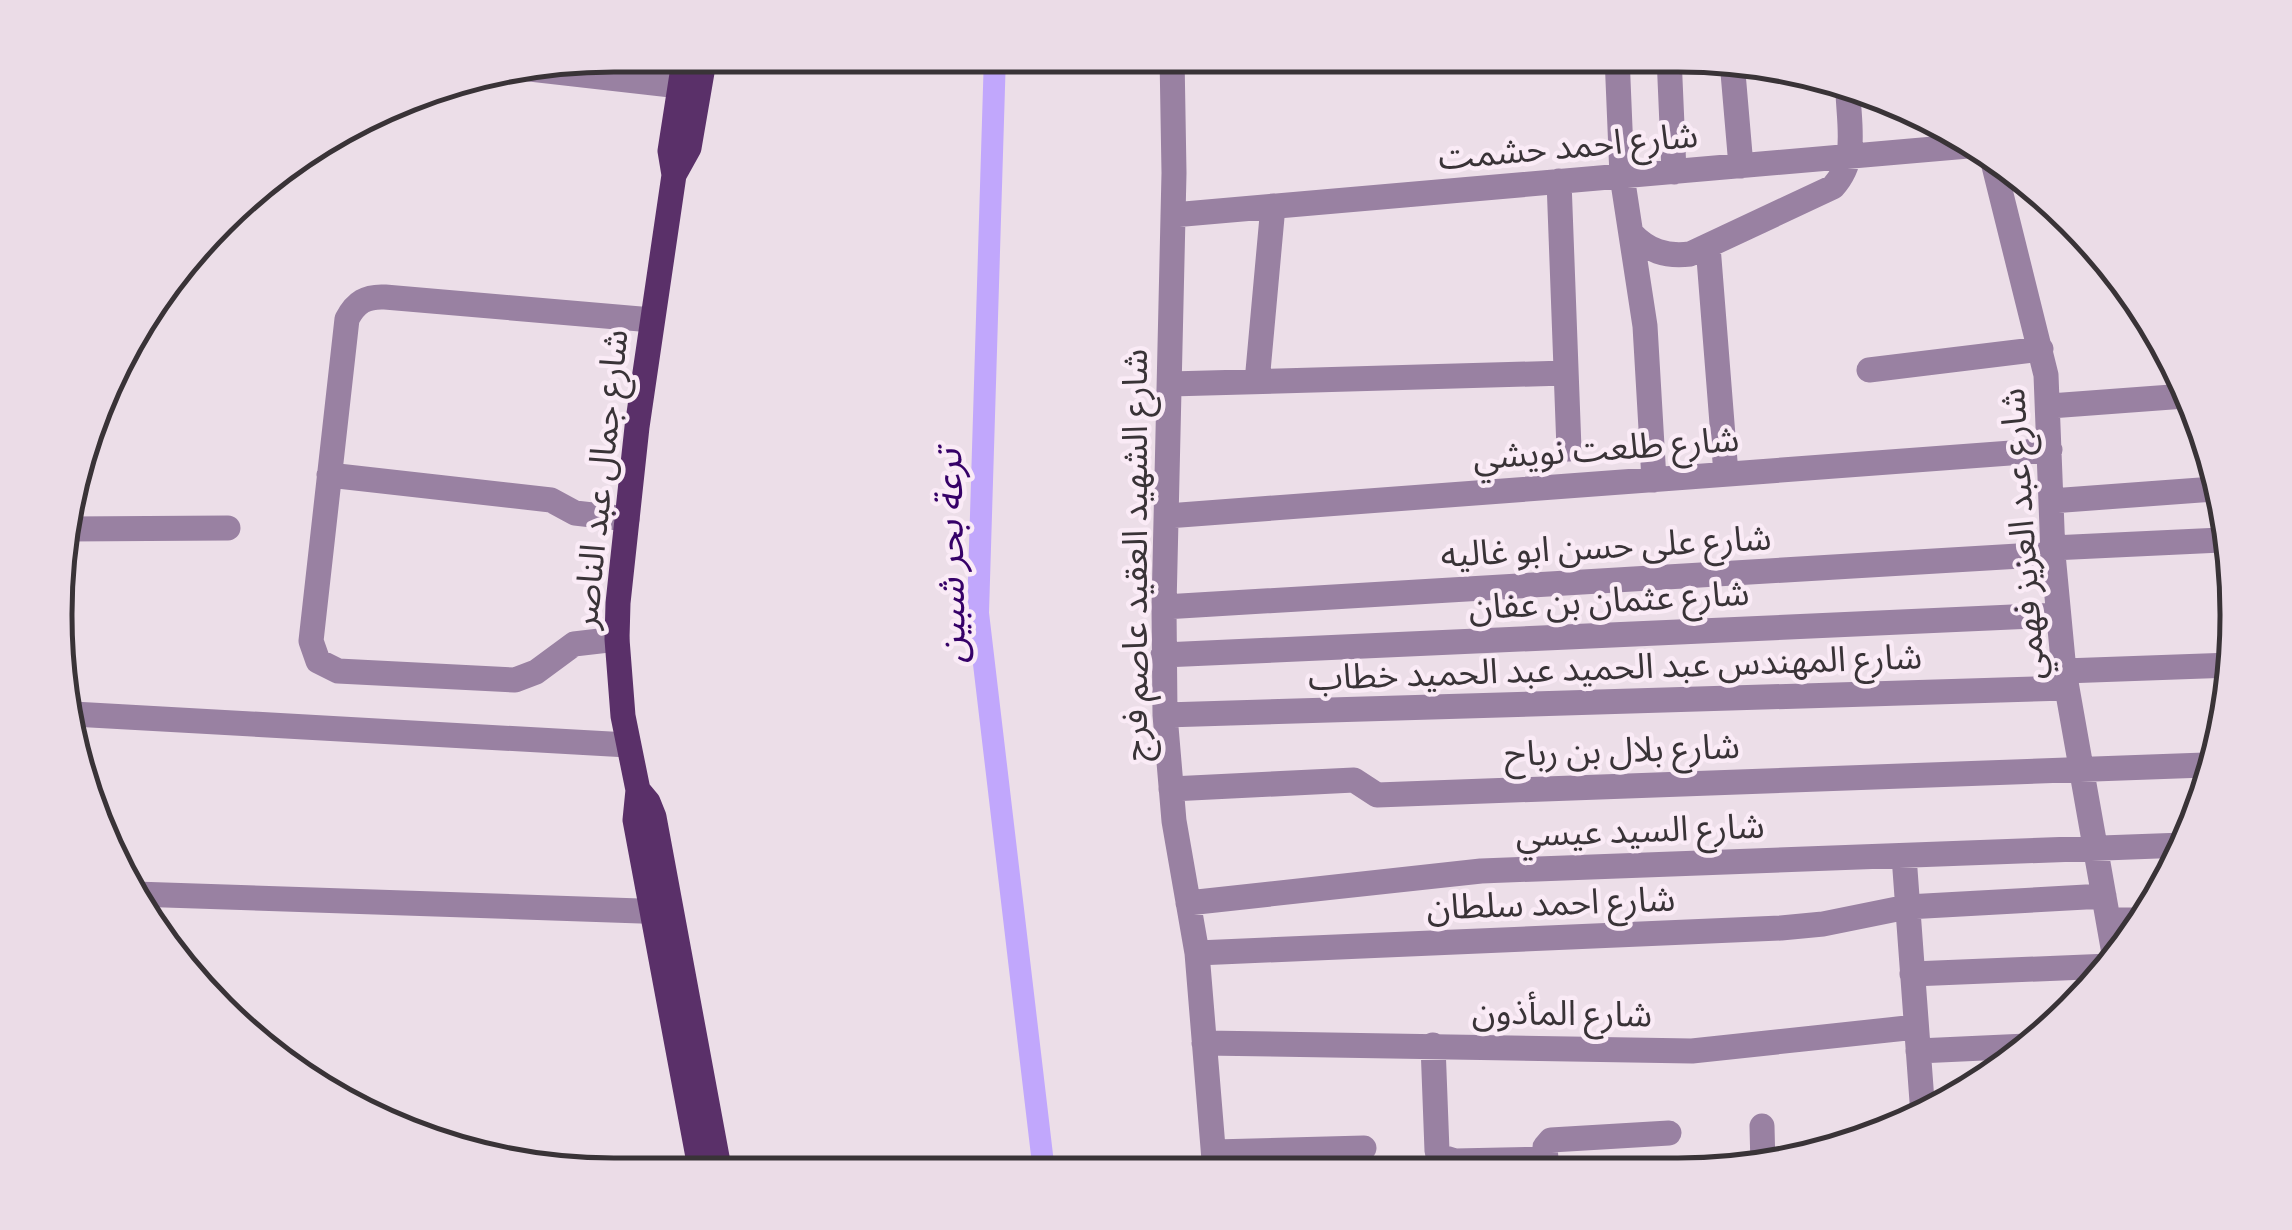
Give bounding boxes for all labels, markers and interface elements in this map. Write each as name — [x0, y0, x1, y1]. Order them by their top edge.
street label: شارع احمد حشمت — [1436, 114, 1700, 183]
street label: شارع جمال عبد الناصر — [563, 327, 642, 632]
street label: شارع الشهيد العقيد عاصم فرج — [1114, 349, 1162, 761]
street label: شارع عبد العزيز فهمي — [1991, 386, 2059, 681]
street label: شارع طلعت نويشي — [1472, 418, 1741, 484]
water label: ترعة بحر شبين — [925, 444, 975, 663]
street label: شارع على حسن ابو غاليه — [1440, 516, 1773, 581]
street label: شارع عثمان بن عفان — [1468, 572, 1751, 633]
street label: شارع المهندس عبد الحميد عبد الحميد خطاب — [1307, 635, 1923, 704]
street label: شارع بلال بن رباح — [1504, 725, 1741, 780]
street label: شارع السيد عيسي — [1515, 805, 1765, 861]
street label: شارع احمد سلطان — [1426, 878, 1676, 933]
street label: شارع المأذون — [1471, 990, 1652, 1041]

